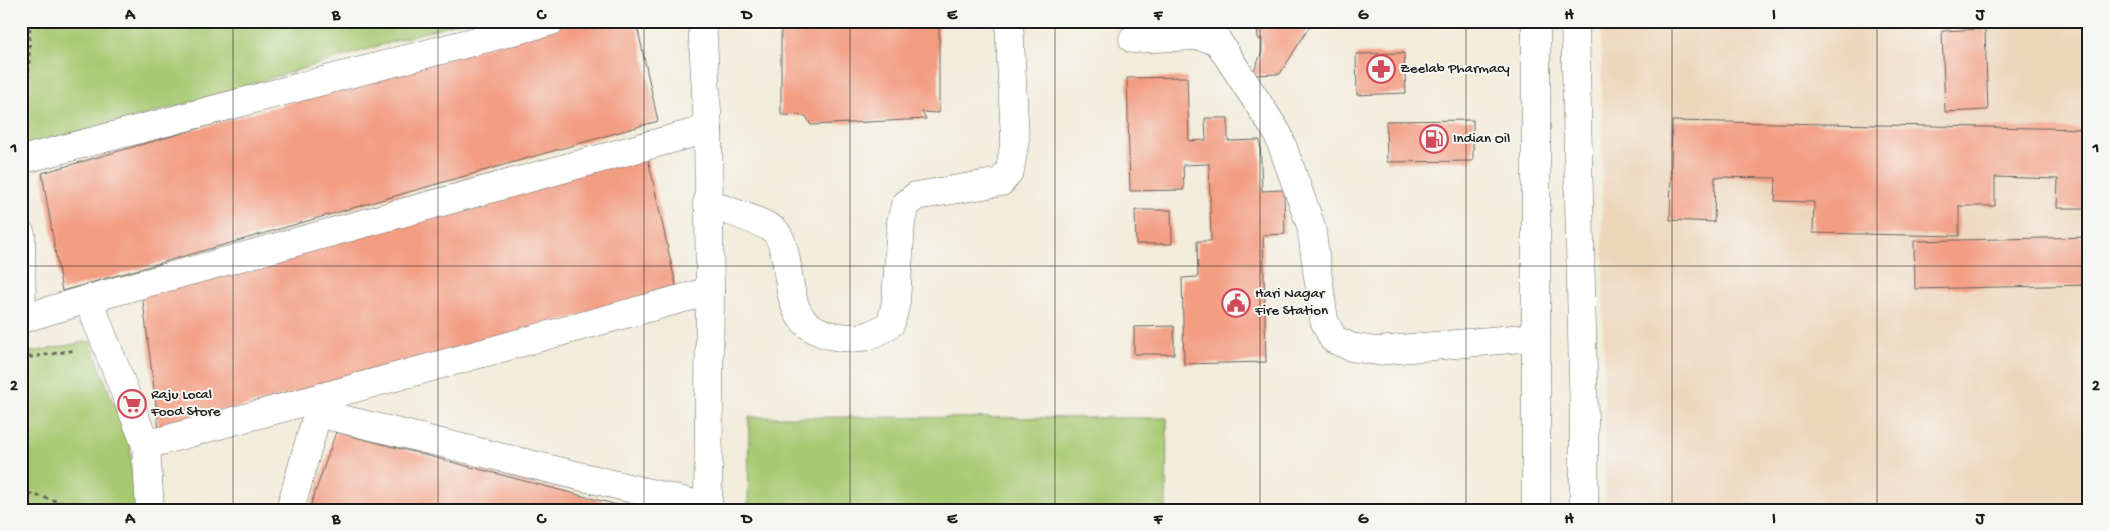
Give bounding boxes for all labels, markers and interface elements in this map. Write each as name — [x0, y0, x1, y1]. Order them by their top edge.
text: A — [124, 7, 136, 26]
text: B — [331, 7, 341, 26]
text: C — [536, 7, 547, 26]
text: D — [740, 7, 753, 26]
text: E — [947, 7, 958, 26]
text: F — [1153, 7, 1164, 26]
text: G — [1358, 7, 1369, 26]
text: H — [1564, 7, 1574, 26]
text: I — [1772, 7, 1776, 26]
text: J — [1975, 7, 1986, 26]
pharmacy icon: Zeelab Pharmacy — [1366, 54, 1396, 84]
place label: Zeelab Pharmacy — [1400, 60, 1510, 78]
fuel station icon: Indian Oil — [1419, 124, 1449, 154]
place label: Indian Oil — [1453, 130, 1510, 148]
text: 1 — [10, 140, 17, 159]
text: 1 — [2092, 140, 2099, 159]
place label: Hari Nagar Fire Station — [1254, 285, 1328, 320]
public building icon: Hari Nagar Fire Station — [1221, 288, 1251, 318]
text: 2 — [10, 378, 18, 397]
text: 2 — [2092, 378, 2100, 397]
place label: Raju Local Food Store — [150, 386, 221, 421]
supermarket icon: Raju Local Food Store — [117, 389, 147, 419]
text: A — [124, 511, 136, 530]
text: B — [331, 511, 341, 530]
text: C — [536, 511, 547, 530]
text: D — [740, 511, 753, 530]
text: E — [947, 511, 958, 530]
text: F — [1153, 511, 1164, 530]
text: G — [1358, 511, 1369, 530]
text: H — [1564, 511, 1574, 530]
text: I — [1772, 511, 1776, 530]
text: J — [1975, 511, 1986, 530]

